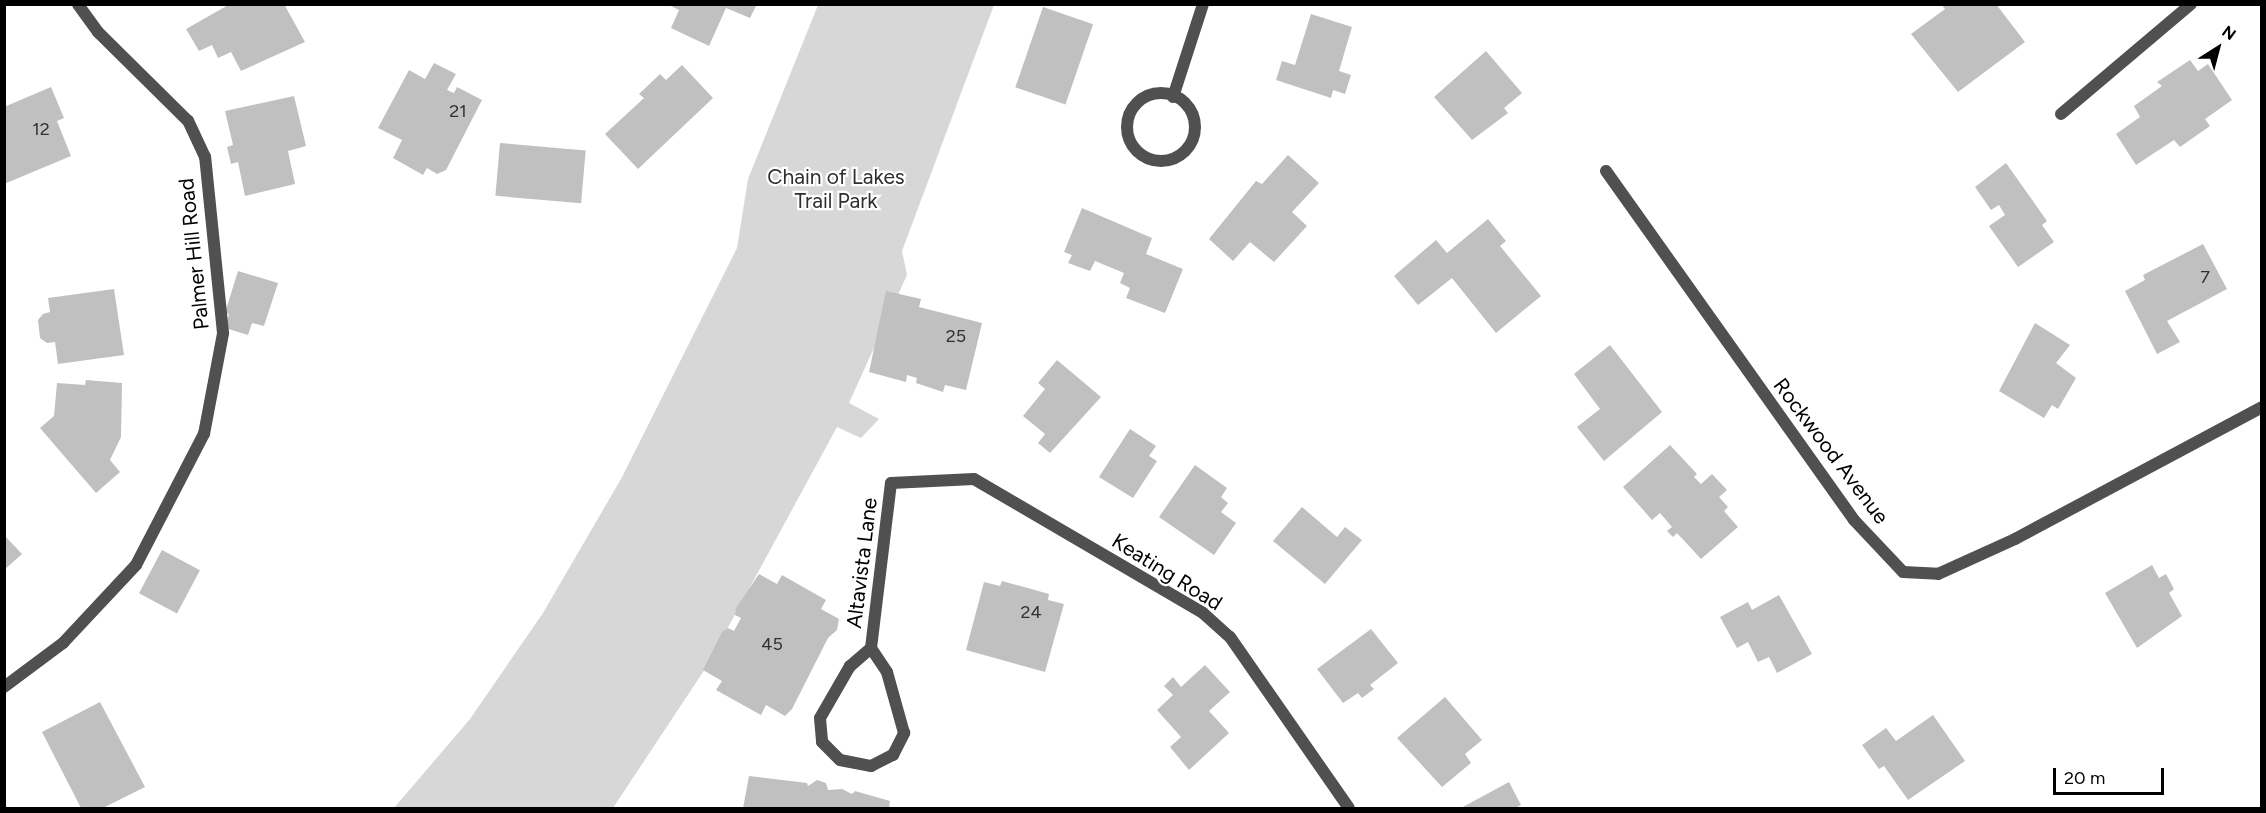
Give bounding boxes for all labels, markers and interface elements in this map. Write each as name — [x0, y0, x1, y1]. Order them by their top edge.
north arrow — [2188, 18, 2248, 78]
text: N — [2218, 22, 2239, 44]
house number: 21 — [449, 100, 467, 122]
house number: 12 — [32, 118, 50, 140]
park label: Chain of Lakes Trail Park — [767, 164, 905, 214]
street label: Palmer Hill Road — [174, 177, 214, 331]
house number: 7 — [2200, 266, 2210, 288]
house number: 25 — [946, 325, 966, 347]
street label: Rockwood Avenue — [1768, 373, 1894, 529]
street label: Altavista Lane — [841, 496, 883, 630]
street label: Keating Road — [1107, 528, 1227, 616]
house number: 24 — [1020, 601, 1042, 623]
house number: 45 — [761, 633, 783, 655]
scale bar — [2056, 756, 2167, 794]
text: 20 m — [2064, 767, 2105, 789]

